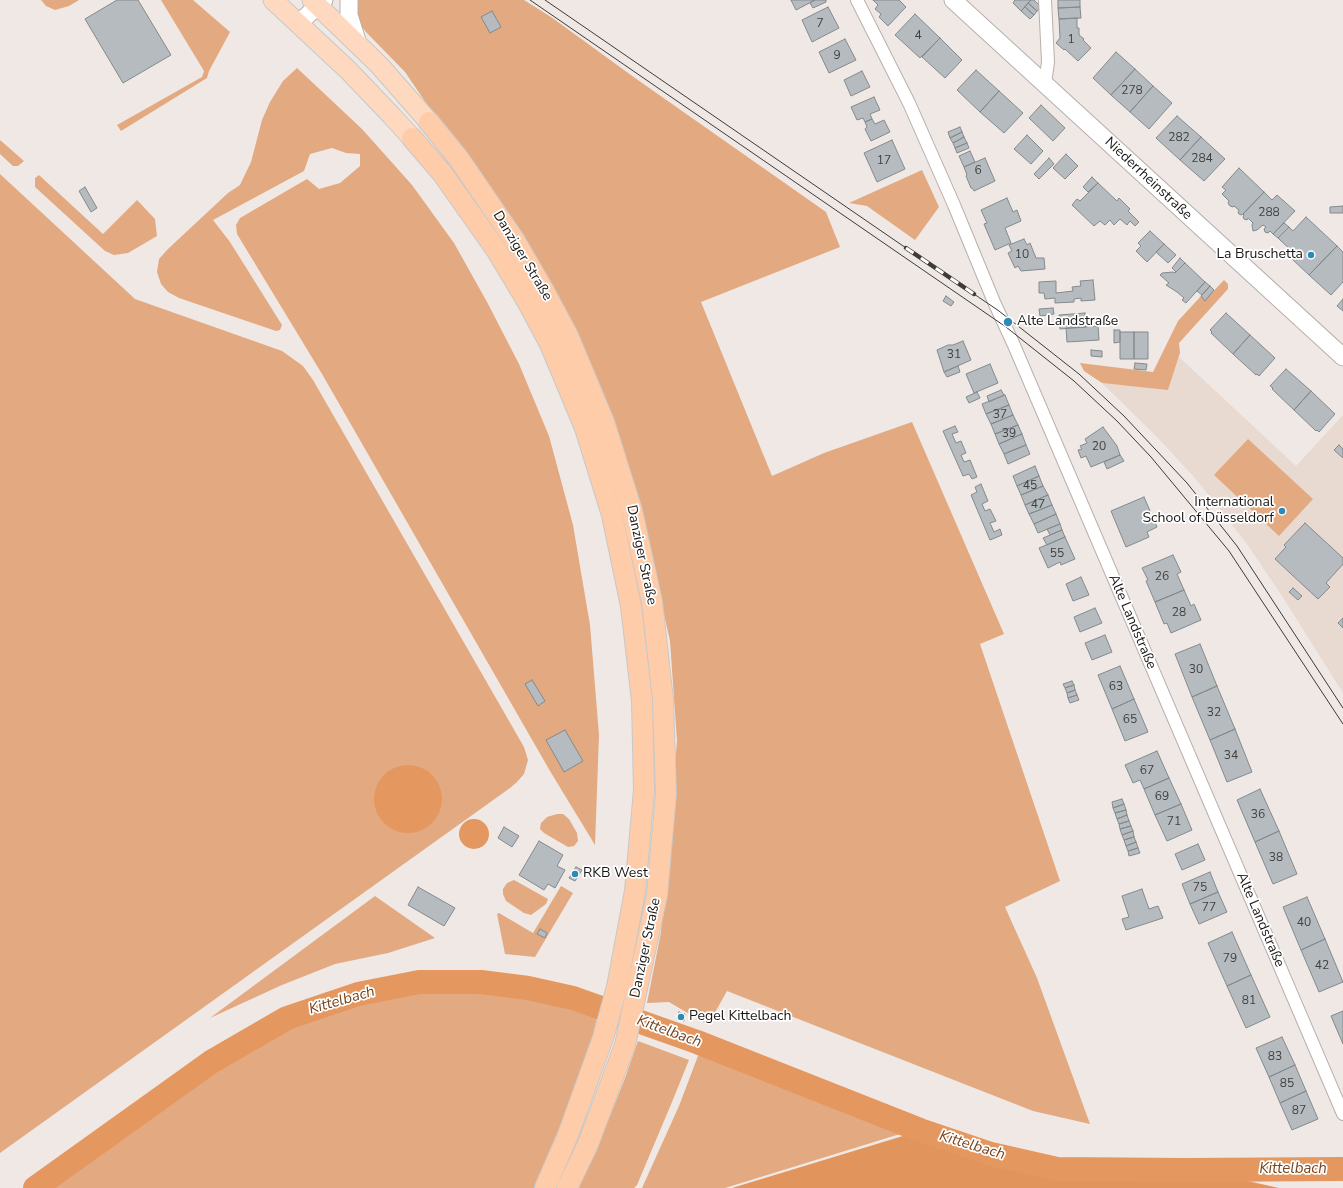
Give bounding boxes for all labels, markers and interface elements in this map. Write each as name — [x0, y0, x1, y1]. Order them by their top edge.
house number: 7 — [816, 17, 824, 31]
house number: 4 — [914, 29, 922, 43]
house number: 1 — [1067, 33, 1075, 47]
house number: 9 — [833, 49, 841, 63]
house number: 278 — [1121, 84, 1143, 98]
house number: 282 — [1168, 131, 1190, 145]
street label: Niederrheinstraße — [1101, 134, 1195, 224]
house number: 284 — [1191, 152, 1213, 166]
house number: 17 — [877, 154, 891, 168]
house number: 6 — [974, 164, 982, 178]
house number: 288 — [1258, 206, 1280, 220]
street label: Danziger Straße — [489, 208, 555, 304]
place label: La Bruschetta — [1216, 247, 1303, 263]
house number: 10 — [1015, 248, 1029, 262]
marker: La Bruschetta — [1306, 250, 1316, 260]
place label: Alte Landstraße — [1017, 314, 1118, 330]
marker: Alte Landstraße — [1002, 316, 1014, 328]
house number: 31 — [947, 348, 961, 362]
house number: 37 — [993, 408, 1007, 422]
house number: 39 — [1002, 427, 1016, 441]
house number: 20 — [1092, 440, 1106, 454]
house number: 45 — [1023, 479, 1037, 493]
place label: International School of Düsseldorf — [1142, 495, 1274, 528]
house number: 47 — [1031, 498, 1045, 512]
street label: Danziger Straße — [622, 504, 660, 606]
marker: International School of Düsseldorf — [1277, 506, 1287, 516]
house number: 55 — [1050, 547, 1064, 561]
house number: 26 — [1155, 570, 1169, 584]
street label: Alte Landstraße — [1104, 572, 1160, 672]
house number: 28 — [1172, 606, 1186, 620]
house number: 30 — [1189, 663, 1203, 677]
house number: 63 — [1109, 680, 1123, 694]
house number: 32 — [1207, 706, 1221, 720]
house number: 65 — [1123, 713, 1137, 727]
house number: 34 — [1224, 749, 1238, 763]
house number: 67 — [1140, 764, 1154, 778]
house number: 69 — [1155, 790, 1169, 804]
house number: 36 — [1251, 808, 1265, 822]
house number: 71 — [1167, 815, 1181, 829]
house number: 38 — [1269, 851, 1283, 865]
place label: RKB West — [583, 866, 648, 882]
marker: RKB West — [570, 869, 580, 879]
street label: Alte Landstraße — [1232, 870, 1288, 970]
house number: 75 — [1193, 881, 1207, 895]
street label: Danziger Straße — [627, 897, 665, 999]
house number: 77 — [1202, 901, 1216, 915]
house number: 40 — [1297, 916, 1311, 930]
house number: 79 — [1223, 952, 1237, 966]
house number: 42 — [1315, 959, 1329, 973]
water label: Kittelbach — [307, 983, 377, 1019]
house number: 81 — [1242, 994, 1256, 1008]
place label: Pegel Kittelbach — [689, 1009, 792, 1025]
water label: Kittelbach — [634, 1012, 704, 1052]
marker: Pegel Kittelbach — [676, 1012, 686, 1022]
house number: 83 — [1268, 1050, 1282, 1064]
house number: 85 — [1280, 1077, 1294, 1091]
house number: 87 — [1292, 1104, 1306, 1118]
water label: Kittelbach — [937, 1128, 1007, 1164]
water label: Kittelbach — [1259, 1160, 1327, 1178]

